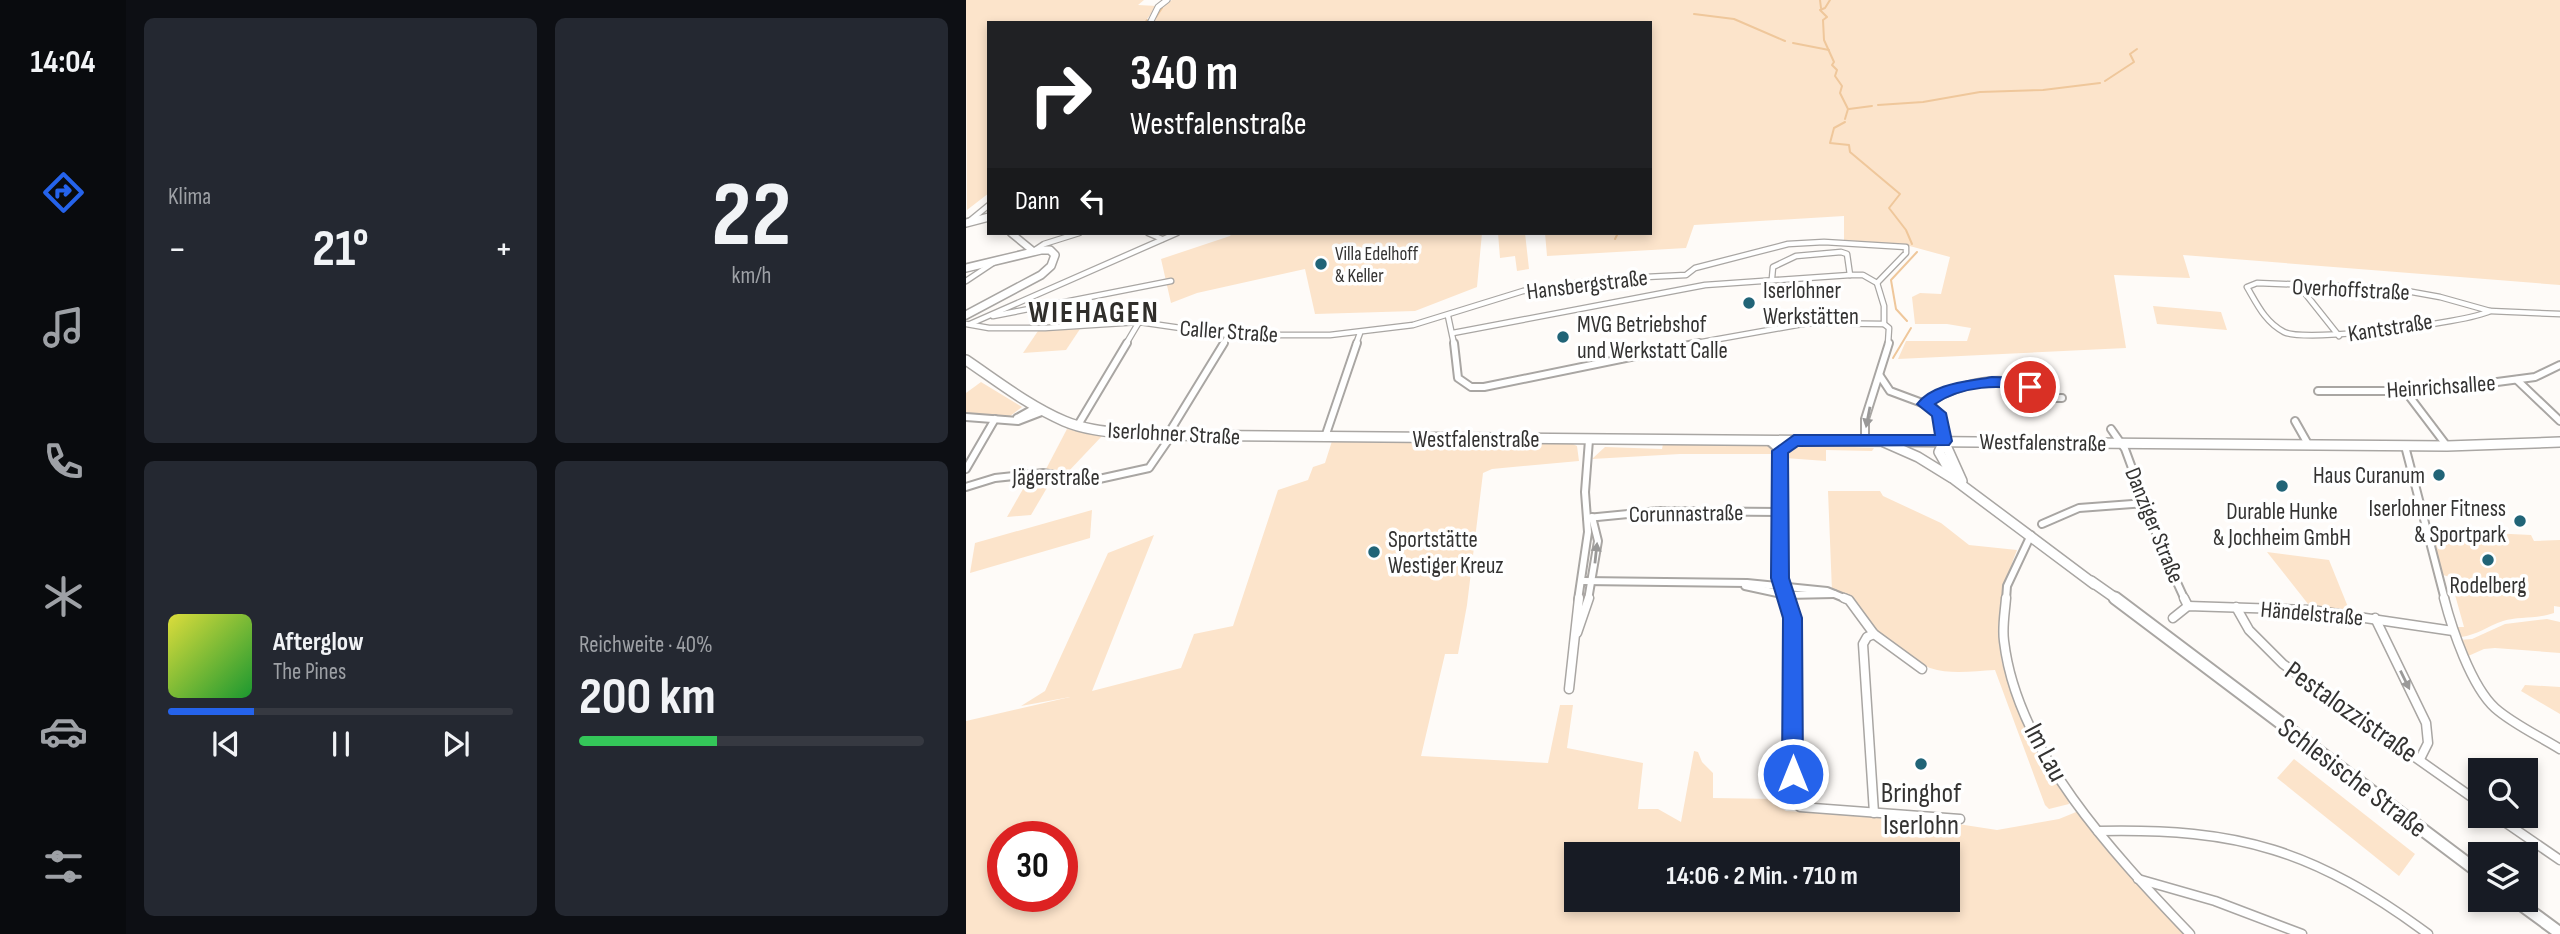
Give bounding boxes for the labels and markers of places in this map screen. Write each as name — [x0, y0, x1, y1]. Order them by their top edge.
place label: Villa Edelhoff & Keller — [1335, 243, 1418, 288]
marker: Villa Edelhoff & Keller — [1313, 256, 1329, 272]
place label: Iserlohner Werkstätten — [1763, 277, 1859, 331]
marker: Iserlohner Werkstätten — [1741, 295, 1757, 311]
place label: MVG Betriebshof und Werkstatt Calle — [1577, 311, 1728, 365]
marker: MVG Betriebshof und Werkstatt Calle — [1555, 329, 1571, 345]
pin — [2000, 357, 2060, 417]
place label: Haus Curanum — [2313, 462, 2425, 490]
marker: Haus Curanum — [2431, 467, 2447, 483]
marker: Durable Hunke & Jochheim GmbH — [2274, 478, 2290, 494]
place label: Iserlohner Fitness & Sportpark — [2369, 495, 2506, 549]
place label: Durable Hunke & Jochheim GmbH — [2213, 498, 2351, 552]
marker: Iserlohner Fitness & Sportpark — [2512, 513, 2528, 529]
place label: Sportstätte Westiger Kreuz — [1388, 526, 1504, 580]
marker: Sportstätte Westiger Kreuz — [1366, 544, 1382, 560]
marker: Rodelberg — [2480, 552, 2496, 568]
place label: Rodelberg — [2450, 572, 2526, 600]
marker: Bringhof Iserlohn — [1913, 756, 1929, 772]
place label: Bringhof Iserlohn — [1881, 777, 1962, 842]

